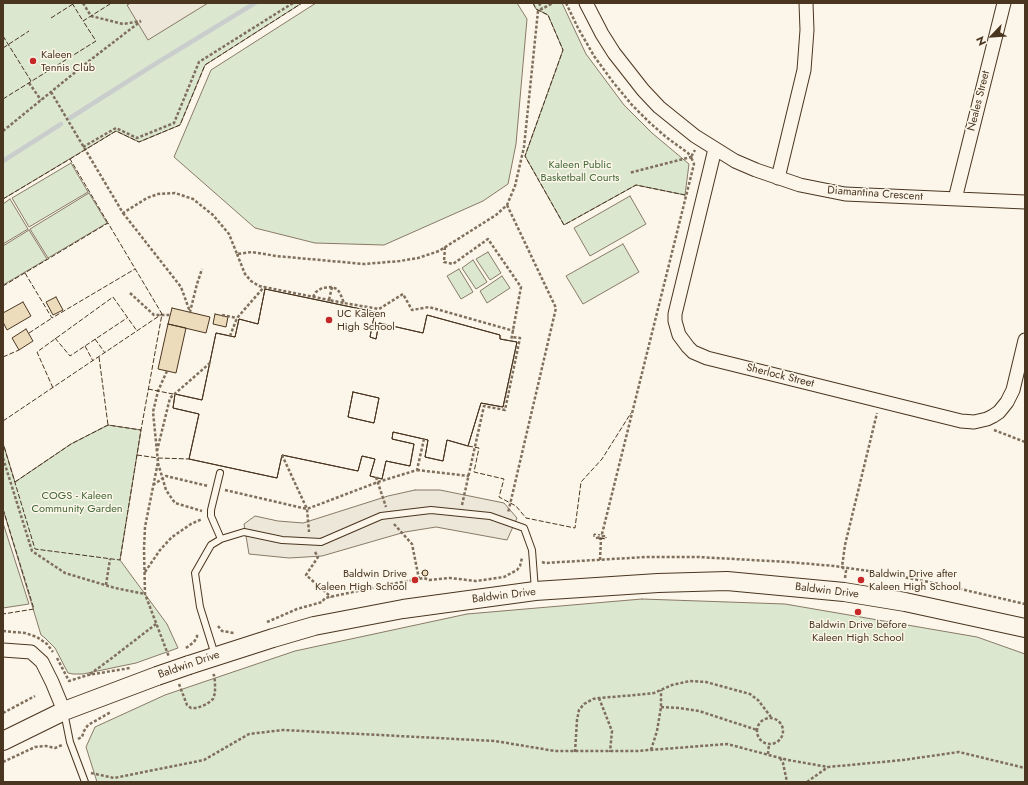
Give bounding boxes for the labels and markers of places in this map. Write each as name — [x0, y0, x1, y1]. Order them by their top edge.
place label: Kaleen Tennis Club — [41, 48, 95, 74]
marker: Kaleen Tennis Club — [28, 56, 38, 66]
place label: UC Kaleen High School — [337, 307, 395, 333]
marker: UC Kaleen High School — [324, 315, 334, 325]
place label: Baldwin Drive Kaleen High School — [315, 567, 407, 593]
place label: Baldwin Drive after Kaleen High School — [869, 567, 961, 593]
marker: Baldwin Drive Kaleen High School — [410, 575, 420, 585]
marker: Baldwin Drive after Kaleen High School — [856, 575, 866, 585]
marker: Baldwin Drive before Kaleen High School — [853, 607, 863, 617]
place label: Baldwin Drive before Kaleen High School — [809, 618, 907, 644]

